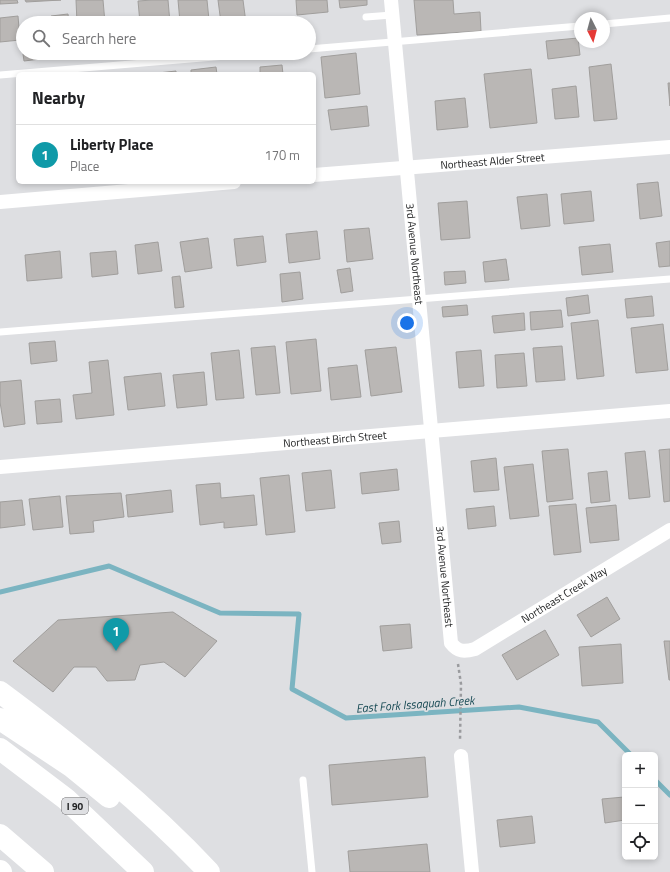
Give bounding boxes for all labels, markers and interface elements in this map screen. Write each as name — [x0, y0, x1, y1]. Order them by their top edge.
north arrow — [574, 12, 610, 48]
search box — [16, 16, 316, 60]
icon: search — [30, 27, 52, 49]
text: Search here — [62, 27, 136, 50]
text: Nearby — [32, 85, 85, 111]
text: Liberty Place — [70, 133, 153, 156]
text: 1 — [41, 145, 49, 165]
text: 170 m — [264, 145, 300, 165]
street label: Northeast Alder Street — [440, 149, 545, 173]
text: Place — [70, 156, 99, 176]
street label: 3rd Avenue Northeast — [402, 202, 427, 305]
your location — [397, 313, 417, 333]
street label: Northeast Birch Street — [282, 427, 387, 451]
street label: 3rd Avenue Northeast — [432, 525, 458, 628]
street label: Northeast Creek Way — [518, 562, 611, 627]
pin: 1 — [103, 618, 129, 651]
water label: East Fork Issaquah Creek — [355, 690, 476, 718]
map controls — [622, 752, 658, 860]
button: + — [622, 752, 658, 788]
button: − — [622, 788, 658, 824]
road number: I 90 — [62, 798, 88, 814]
button: locate — [622, 824, 658, 860]

